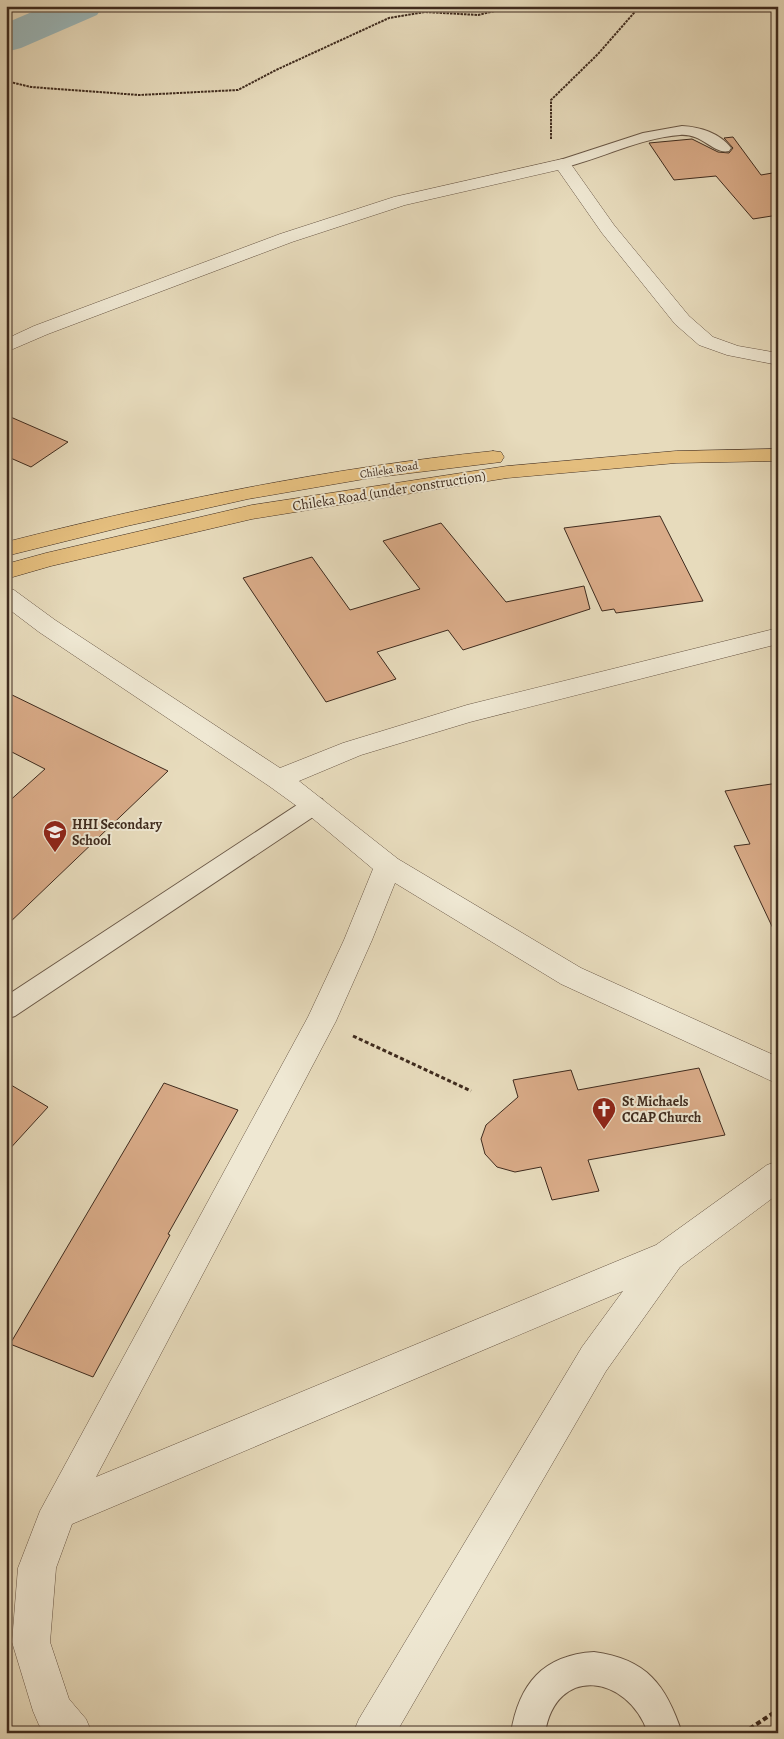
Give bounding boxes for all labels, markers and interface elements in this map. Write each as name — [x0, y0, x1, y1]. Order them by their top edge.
street label: Chileka Road — [359, 458, 419, 482]
street label: Chileka Road (under construction) — [291, 466, 487, 516]
place label: HHI Secondary School — [72, 815, 162, 850]
school or university icon: HHI Secondary School — [42, 819, 68, 853]
place label: St Michaels CCAP Church — [622, 1092, 702, 1127]
church icon: St Michaels CCAP Church — [591, 1096, 617, 1130]

